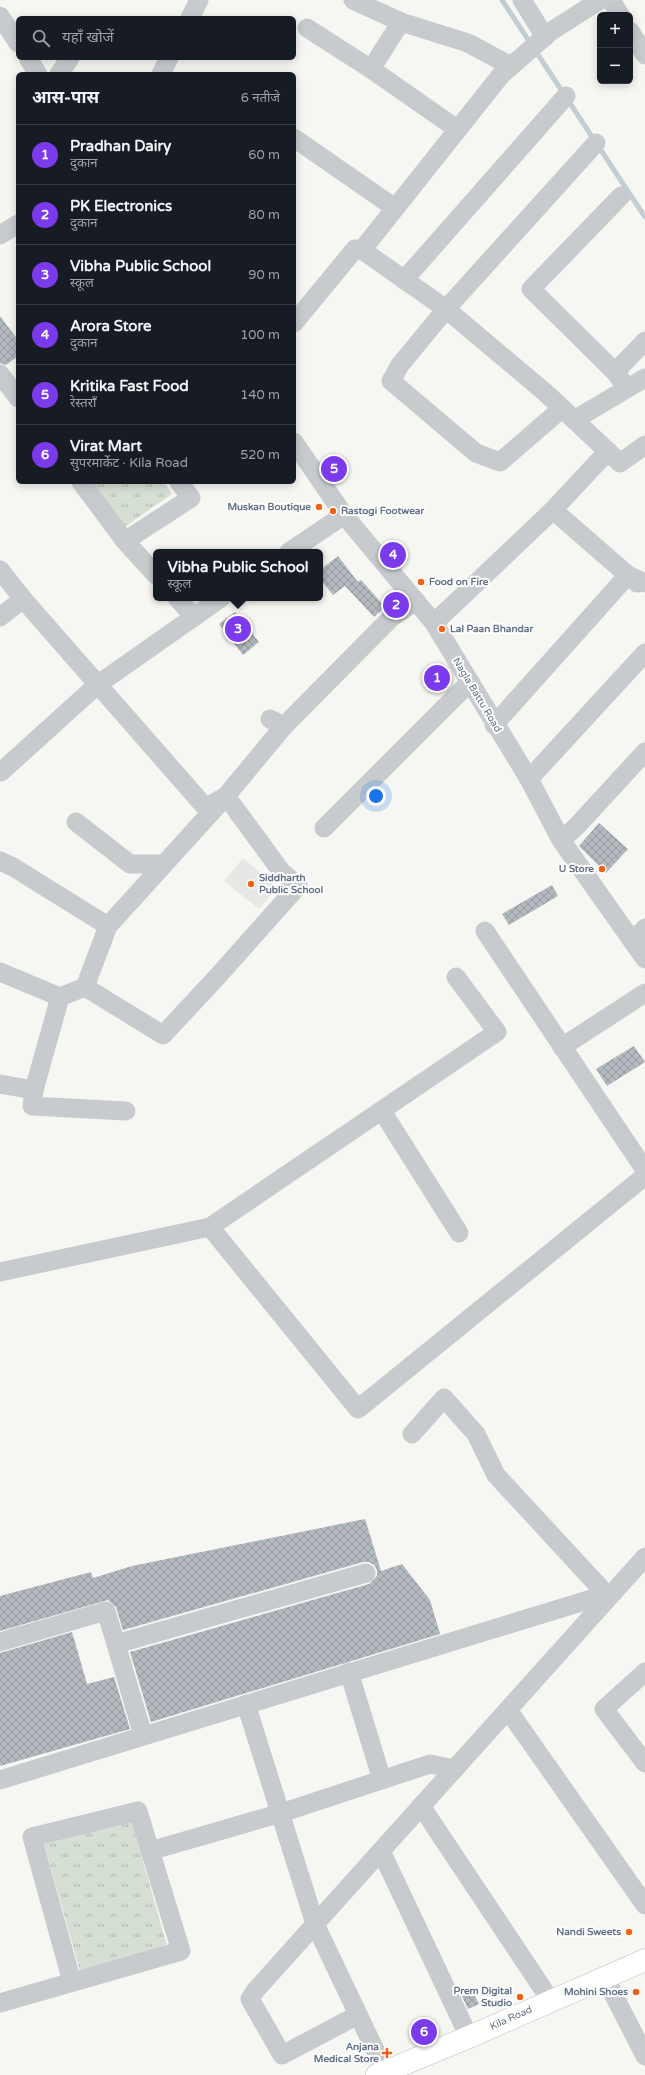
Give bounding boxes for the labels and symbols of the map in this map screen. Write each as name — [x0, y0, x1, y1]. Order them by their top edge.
pin: 5 — [321, 454, 347, 484]
place label: Muskan Boutique — [228, 501, 311, 513]
marker: Muskan Boutique — [314, 502, 324, 512]
place label: Rastogi Footwear — [341, 505, 424, 517]
marker: Rastogi Footwear — [328, 506, 338, 516]
pin: 4 — [380, 540, 406, 570]
place label: Food on Fire — [429, 576, 489, 588]
marker: Food on Fire — [416, 577, 426, 587]
pin: 2 — [383, 590, 409, 620]
pin: 3 — [225, 614, 251, 644]
place label: Lal Paan Bhandar — [450, 623, 533, 635]
marker: Lal Paan Bhandar — [437, 624, 447, 634]
street label: Nagla Battu Road — [450, 656, 504, 734]
pin: 1 — [424, 663, 450, 693]
your location — [366, 786, 386, 806]
place label: U Store — [559, 863, 594, 875]
marker: U Store — [597, 864, 607, 874]
place label: Siddharth Public School — [259, 872, 323, 896]
marker: Siddharth Public School — [246, 879, 256, 889]
place label: Nandi Sweets — [556, 1926, 621, 1938]
marker: Nandi Sweets — [624, 1927, 634, 1937]
place label: Prem Digital Studio — [454, 1985, 512, 2009]
place label: Mohini Shoes — [564, 1986, 628, 1998]
marker: Mohini Shoes — [631, 1987, 641, 1997]
marker: Prem Digital Studio — [515, 1992, 525, 2002]
street label: Kila Road — [488, 2003, 534, 2033]
pin: 6 — [411, 2017, 437, 2047]
place label: Anjana Medical Store — [314, 2041, 379, 2065]
marker: Anjana Medical Store — [382, 2048, 392, 2058]

